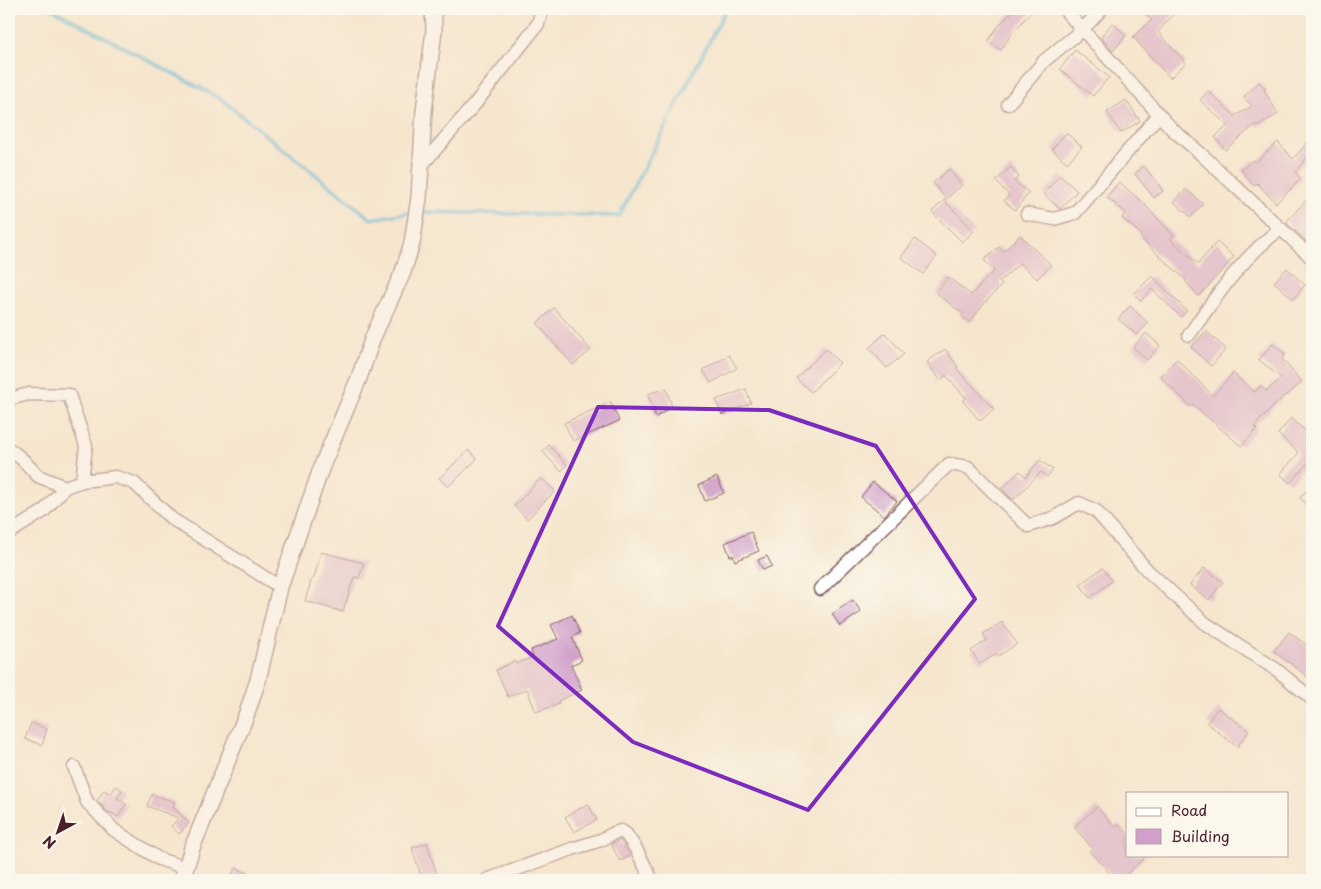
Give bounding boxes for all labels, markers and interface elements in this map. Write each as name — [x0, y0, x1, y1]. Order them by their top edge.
legend — [1126, 792, 1288, 856]
text: Road — [1171, 798, 1207, 821]
north arrow — [32, 806, 82, 856]
text: Building — [1171, 824, 1230, 847]
text: N — [38, 831, 60, 854]

